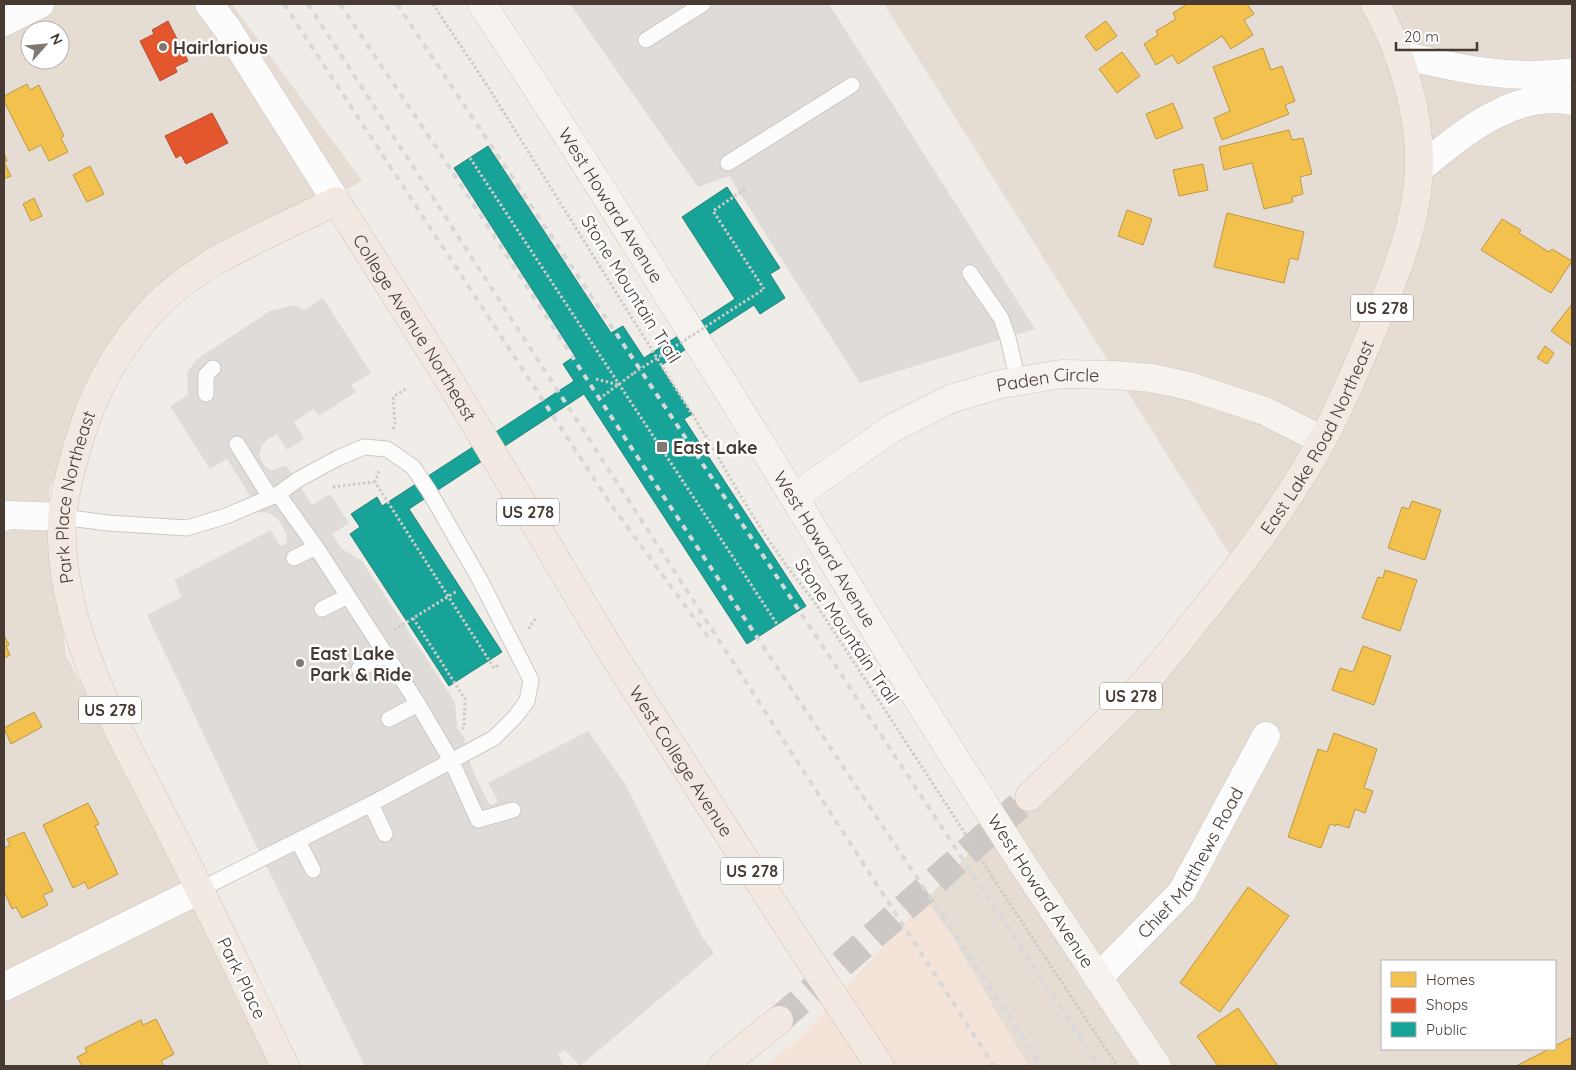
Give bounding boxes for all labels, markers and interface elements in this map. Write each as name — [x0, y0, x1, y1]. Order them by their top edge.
north arrow — [20, 20, 70, 70]
scale bar — [1396, 20, 1477, 52]
text: 20 m — [1404, 27, 1439, 46]
text: N — [46, 30, 67, 48]
place label: Hairlarious — [173, 36, 268, 59]
marker: Hairlarious — [157, 41, 169, 53]
street label: West Howard Avenue — [554, 123, 669, 287]
street label: Stone Mountain Trail — [576, 211, 686, 367]
street label: College Avenue Northeast — [348, 229, 482, 425]
road number: US 278 — [1351, 294, 1413, 322]
street label: East Lake Road Northeast — [1255, 337, 1379, 539]
street label: Paden Circle — [995, 362, 1099, 396]
street label: Park Place Northeast — [50, 407, 100, 585]
place label: East Lake — [673, 436, 758, 459]
marker: East Lake — [655, 440, 669, 454]
street label: West Howard Avenue — [769, 466, 882, 631]
road number: US 278 — [497, 498, 559, 526]
street label: Stone Mountain Trail — [790, 554, 904, 708]
place label: East Lake Park & Ride — [310, 642, 412, 686]
marker: East Lake Park & Ride — [294, 657, 306, 669]
street label: West College Avenue — [624, 681, 739, 841]
road number: US 278 — [1100, 682, 1162, 709]
road number: US 278 — [79, 696, 141, 724]
street label: Chief Matthews Road — [1132, 783, 1248, 943]
street label: West Howard Avenue — [983, 810, 1099, 972]
road number: US 278 — [721, 858, 783, 884]
street label: Park Place — [212, 933, 272, 1023]
legend — [1381, 960, 1556, 1050]
text: Homes — [1426, 970, 1475, 989]
text: Shops — [1426, 995, 1468, 1014]
text: Public — [1426, 1020, 1467, 1039]

